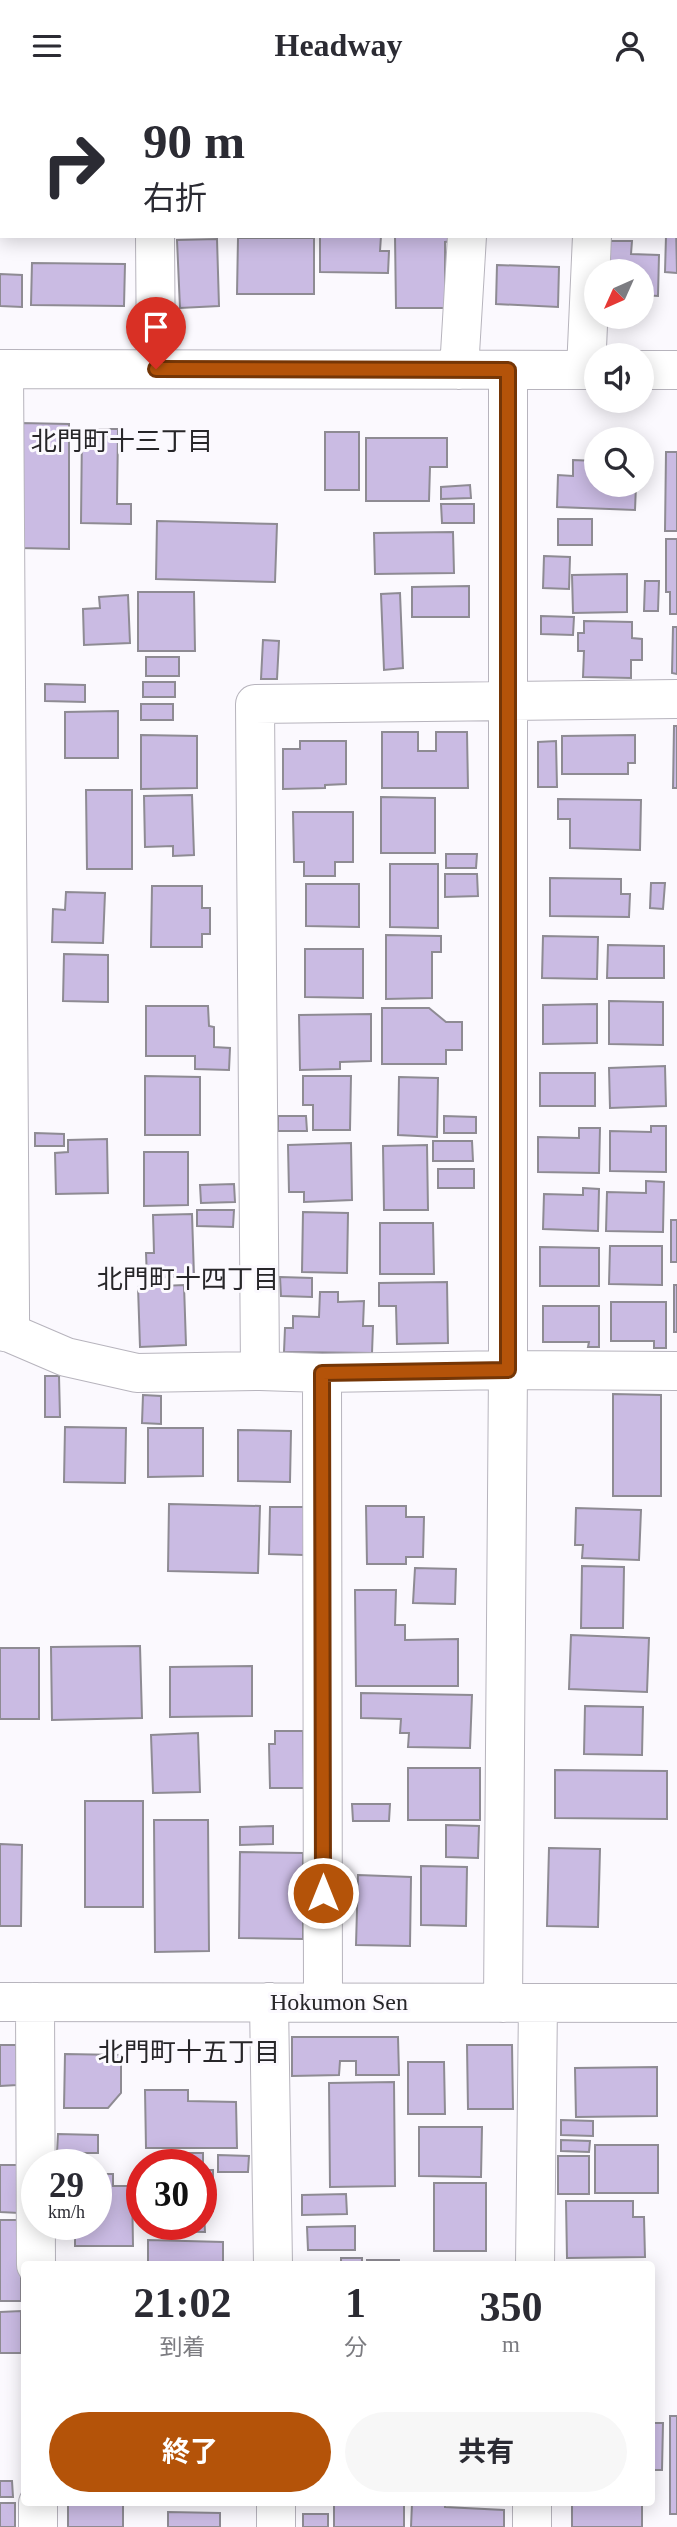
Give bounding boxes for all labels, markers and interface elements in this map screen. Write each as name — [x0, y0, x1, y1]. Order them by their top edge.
icon: menu — [28, 27, 66, 65]
text: Headway — [275, 27, 403, 63]
icon: person — [611, 27, 649, 65]
text: 90 m — [143, 114, 245, 169]
icon: right — [28, 119, 119, 210]
text: 右折 — [143, 180, 207, 216]
north arrow — [584, 259, 654, 329]
map controls — [584, 259, 654, 497]
pin — [126, 297, 186, 369]
icon: arrive — [137, 308, 175, 346]
button: sound — [584, 343, 654, 413]
district label: 北門町十三丁目 — [31, 427, 213, 456]
button: search — [584, 427, 654, 497]
district label: 北門町十四丁目 — [97, 1265, 279, 1294]
position arrow — [286, 1856, 360, 1930]
street label: Hokumon Sen — [270, 1989, 408, 2015]
district label: 北門町十五丁目 — [98, 2038, 280, 2067]
speed limit sign: 30 — [126, 2149, 217, 2240]
text: 29 — [49, 2166, 84, 2205]
text: km/h — [48, 2202, 85, 2222]
text: 21:02 — [134, 2280, 232, 2326]
text: 1 — [345, 2280, 366, 2326]
text: 350 — [480, 2284, 543, 2330]
text: m — [502, 2332, 520, 2357]
text: 到着 — [160, 2335, 206, 2360]
text: 分 — [344, 2335, 367, 2360]
button: 終了 — [49, 2412, 331, 2492]
button: 共有 — [345, 2412, 627, 2492]

